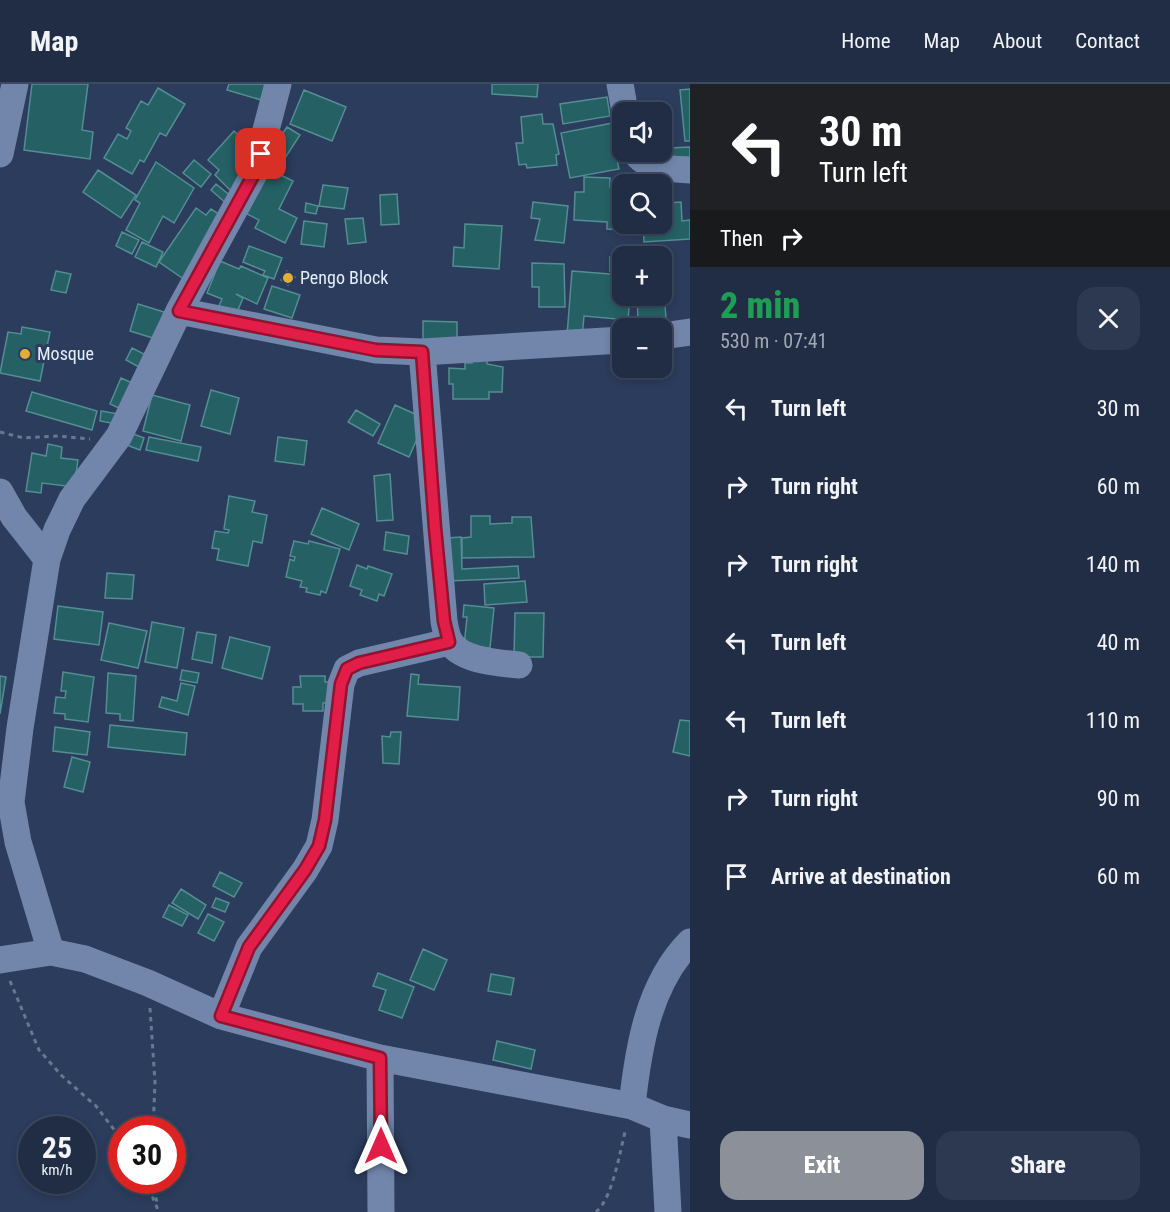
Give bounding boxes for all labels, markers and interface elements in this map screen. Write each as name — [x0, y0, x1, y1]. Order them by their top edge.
text: Map — [30, 25, 78, 58]
text: Home — [841, 29, 891, 53]
text: Map — [924, 29, 960, 53]
text: About — [993, 29, 1042, 53]
text: Contact — [1075, 29, 1140, 53]
map controls — [612, 102, 672, 378]
button: sound — [612, 102, 672, 162]
text: 30 m — [819, 107, 902, 156]
icon: left — [720, 108, 798, 186]
pin — [235, 128, 286, 179]
icon: arrive — [244, 137, 277, 170]
text: Turn left — [819, 157, 908, 189]
button: search — [612, 174, 672, 234]
icon: right — [775, 222, 808, 255]
text: Then — [720, 226, 763, 251]
button: + — [612, 246, 672, 306]
place label: Pengo Block — [300, 267, 388, 288]
marker: Pengo Block — [281, 271, 295, 285]
text: 2 min — [720, 285, 800, 327]
button: close — [1077, 287, 1140, 350]
button: − — [612, 318, 672, 378]
text: 530 m · 07:41 — [720, 329, 827, 353]
place label: Mosque — [37, 343, 94, 364]
marker: Mosque — [18, 347, 32, 361]
icon: left — [720, 392, 753, 425]
text: Turn left — [771, 396, 846, 421]
text: 30 m — [1097, 396, 1140, 421]
icon: right — [720, 470, 753, 503]
text: Turn right — [771, 474, 858, 499]
text: 60 m — [1097, 474, 1140, 499]
icon: right — [720, 548, 753, 581]
text: Turn right — [771, 552, 858, 577]
text: 140 m — [1086, 552, 1140, 577]
icon: left — [720, 626, 753, 659]
text: Turn left — [771, 630, 846, 655]
text: 40 m — [1097, 630, 1140, 655]
icon: left — [720, 704, 753, 737]
text: Turn left — [771, 708, 846, 733]
text: 110 m — [1086, 708, 1140, 733]
icon: right — [720, 782, 753, 815]
text: Turn right — [771, 786, 858, 811]
text: 90 m — [1097, 786, 1140, 811]
icon: arrive — [720, 860, 753, 893]
text: Arrive at destination — [771, 864, 951, 889]
text: 60 m — [1097, 864, 1140, 889]
position arrow — [349, 1114, 413, 1178]
speed limit sign: 30 — [108, 1116, 186, 1194]
text: 25 — [42, 1130, 72, 1165]
button: Exit — [720, 1131, 924, 1200]
button: Share — [936, 1131, 1140, 1200]
text: km/h — [42, 1161, 72, 1179]

